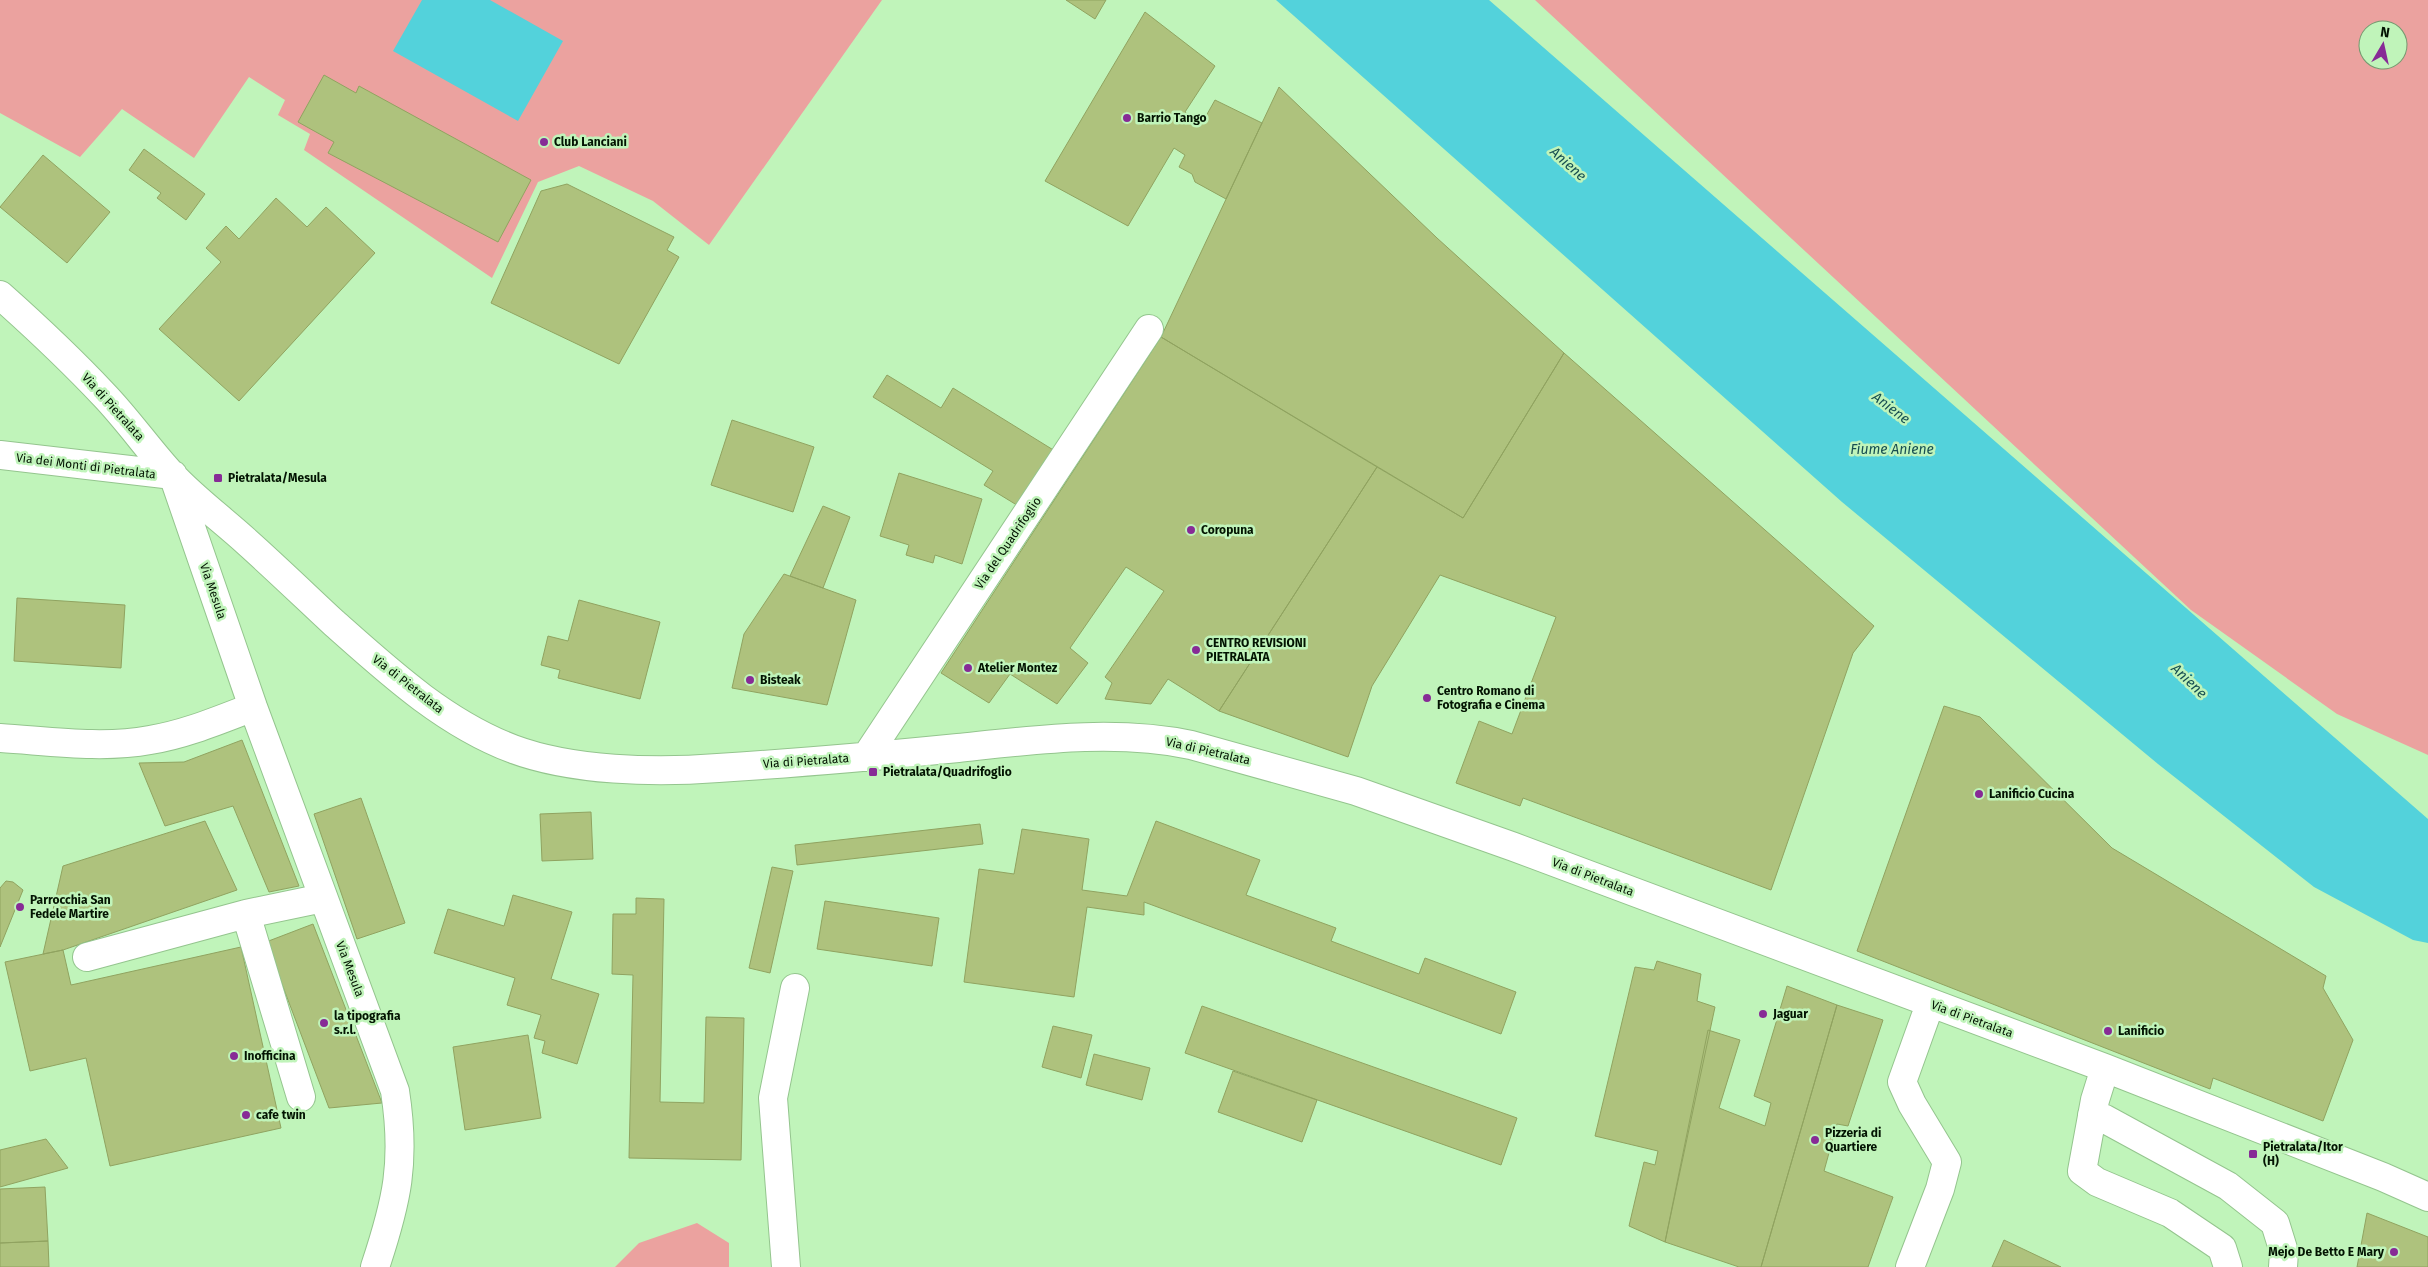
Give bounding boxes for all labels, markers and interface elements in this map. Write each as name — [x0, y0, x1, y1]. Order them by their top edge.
north arrow — [2358, 20, 2408, 70]
text: N — [2379, 24, 2391, 42]
place label: Barrio Tango — [1137, 111, 1207, 125]
marker: Barrio Tango — [1121, 112, 1133, 124]
place label: Club Lanciani — [554, 135, 627, 149]
marker: Club Lanciani — [538, 136, 550, 148]
water label: Aniene — [1546, 143, 1590, 185]
street label: Via di Pietralata — [79, 370, 147, 444]
water label: Aniene — [1868, 388, 1913, 428]
water label: Fiume Aniene — [1850, 441, 1934, 458]
street label: Via dei Monti di Pietralata — [15, 450, 157, 482]
place label: Pietralata/Mesula — [228, 471, 327, 485]
marker: Pietralata/Mesula — [212, 472, 224, 484]
street label: Via del Quadrifoglio — [972, 494, 1044, 592]
place label: Coropuna — [1201, 523, 1254, 537]
marker: Coropuna — [1185, 524, 1197, 536]
street label: Via Mesula — [197, 561, 229, 621]
place label: CENTRO REVISIONI PIETRALATA — [1206, 636, 1306, 664]
marker: CENTRO REVISIONI PIETRALATA — [1190, 644, 1202, 656]
street label: Via di Pietralata — [370, 652, 446, 716]
water label: Aniene — [2167, 659, 2210, 702]
place label: Atelier Montez — [977, 661, 1058, 675]
marker: Atelier Montez — [962, 662, 974, 674]
place label: Bisteak — [760, 673, 801, 687]
marker: Bisteak — [744, 674, 756, 686]
place label: Centro Romano di Fotografia e Cinema — [1437, 684, 1545, 712]
marker: Centro Romano di Fotografia e Cinema — [1421, 692, 1433, 704]
street label: Via di Pietralata — [1164, 734, 1252, 768]
street label: Via di Pietralata — [763, 751, 849, 771]
place label: Pietralata/Quadrifoglio — [883, 765, 1012, 779]
marker: Pietralata/Quadrifoglio — [867, 766, 879, 778]
place label: Lanificio Cucina — [1989, 787, 2075, 801]
marker: Lanificio Cucina — [1973, 788, 1985, 800]
street label: Via di Pietralata — [1550, 855, 1636, 899]
place label: Parrocchia San Fedele Martire — [30, 893, 111, 921]
marker: Parrocchia San Fedele Martire — [14, 901, 26, 913]
street label: Via Mesula — [333, 939, 367, 999]
street label: Via di Pietralata — [1929, 998, 2015, 1040]
place label: Jaguar — [1772, 1007, 1808, 1021]
marker: Jaguar — [1757, 1008, 1769, 1020]
place label: la tipografia s.r.l. — [334, 1009, 401, 1037]
marker: la tipografia s.r.l. — [318, 1017, 330, 1029]
place label: Lanificio — [2118, 1024, 2164, 1038]
marker: Lanificio — [2102, 1025, 2114, 1037]
place label: Inofficina — [244, 1049, 296, 1063]
marker: Inofficina — [228, 1050, 240, 1062]
place label: cafe twin — [256, 1108, 306, 1122]
marker: cafe twin — [240, 1109, 252, 1121]
place label: Pizzeria di Quartiere — [1825, 1126, 1881, 1154]
marker: Pizzeria di Quartiere — [1809, 1134, 1821, 1146]
place label: Pietralata/Itor (H) — [2263, 1140, 2343, 1168]
marker: Pietralata/Itor (H) — [2247, 1148, 2259, 1160]
place label: Mejo De Betto E Mary — [2268, 1245, 2385, 1259]
marker: Mejo De Betto E Mary — [2388, 1246, 2400, 1258]

